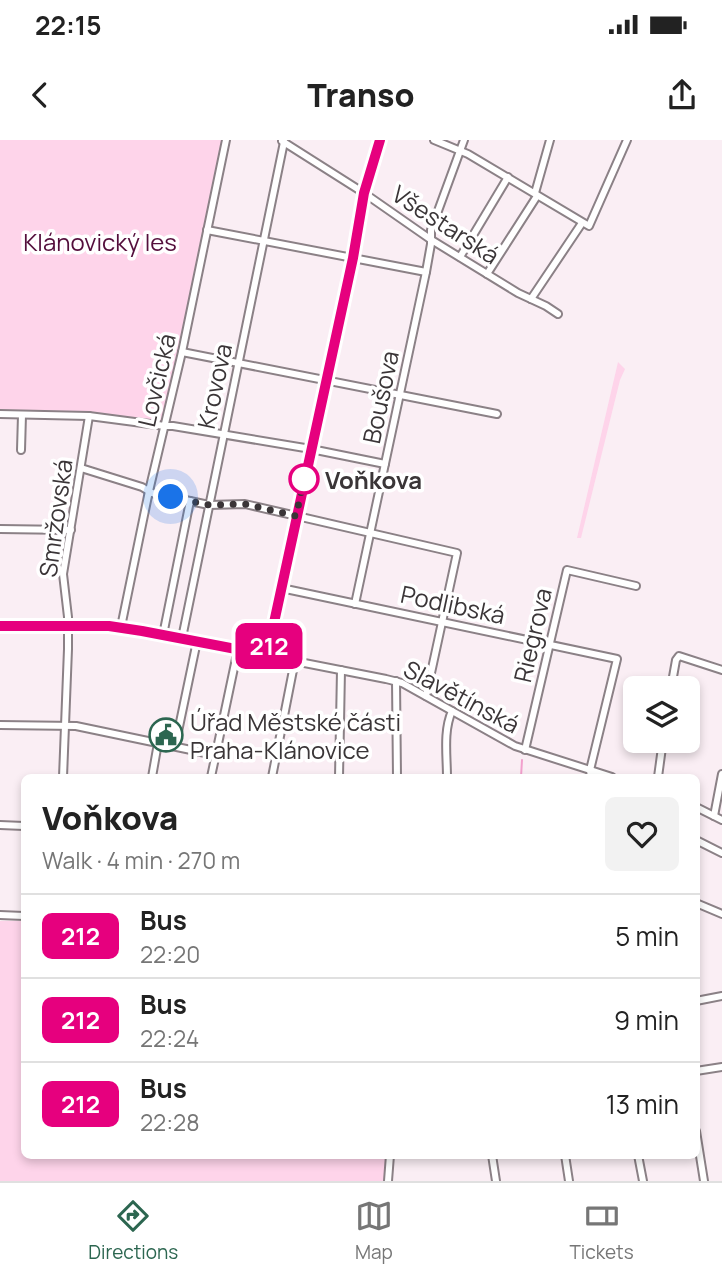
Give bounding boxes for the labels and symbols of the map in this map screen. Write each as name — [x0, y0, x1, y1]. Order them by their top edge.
street label: Všestarská — [386, 177, 506, 271]
park label: Klánovický les — [23, 225, 177, 258]
street label: Lovčická — [129, 330, 183, 430]
street label: Krovova — [189, 340, 239, 432]
street label: Boušova — [354, 347, 406, 447]
street label: Smržovská — [30, 457, 80, 579]
place label: Voňkova — [325, 463, 422, 496]
marker: Voňkova — [289, 464, 319, 494]
your location — [153, 479, 188, 514]
street label: Podlibská — [398, 577, 508, 631]
street label: Riegrova — [505, 585, 559, 685]
line badge: 212 — [229, 623, 309, 669]
street label: Slavětínská — [398, 652, 526, 740]
place label: Úřad Městské části Praha-Klánovice — [190, 705, 401, 766]
public building icon: Úřad Městské části Praha-Klánovice — [147, 716, 185, 754]

